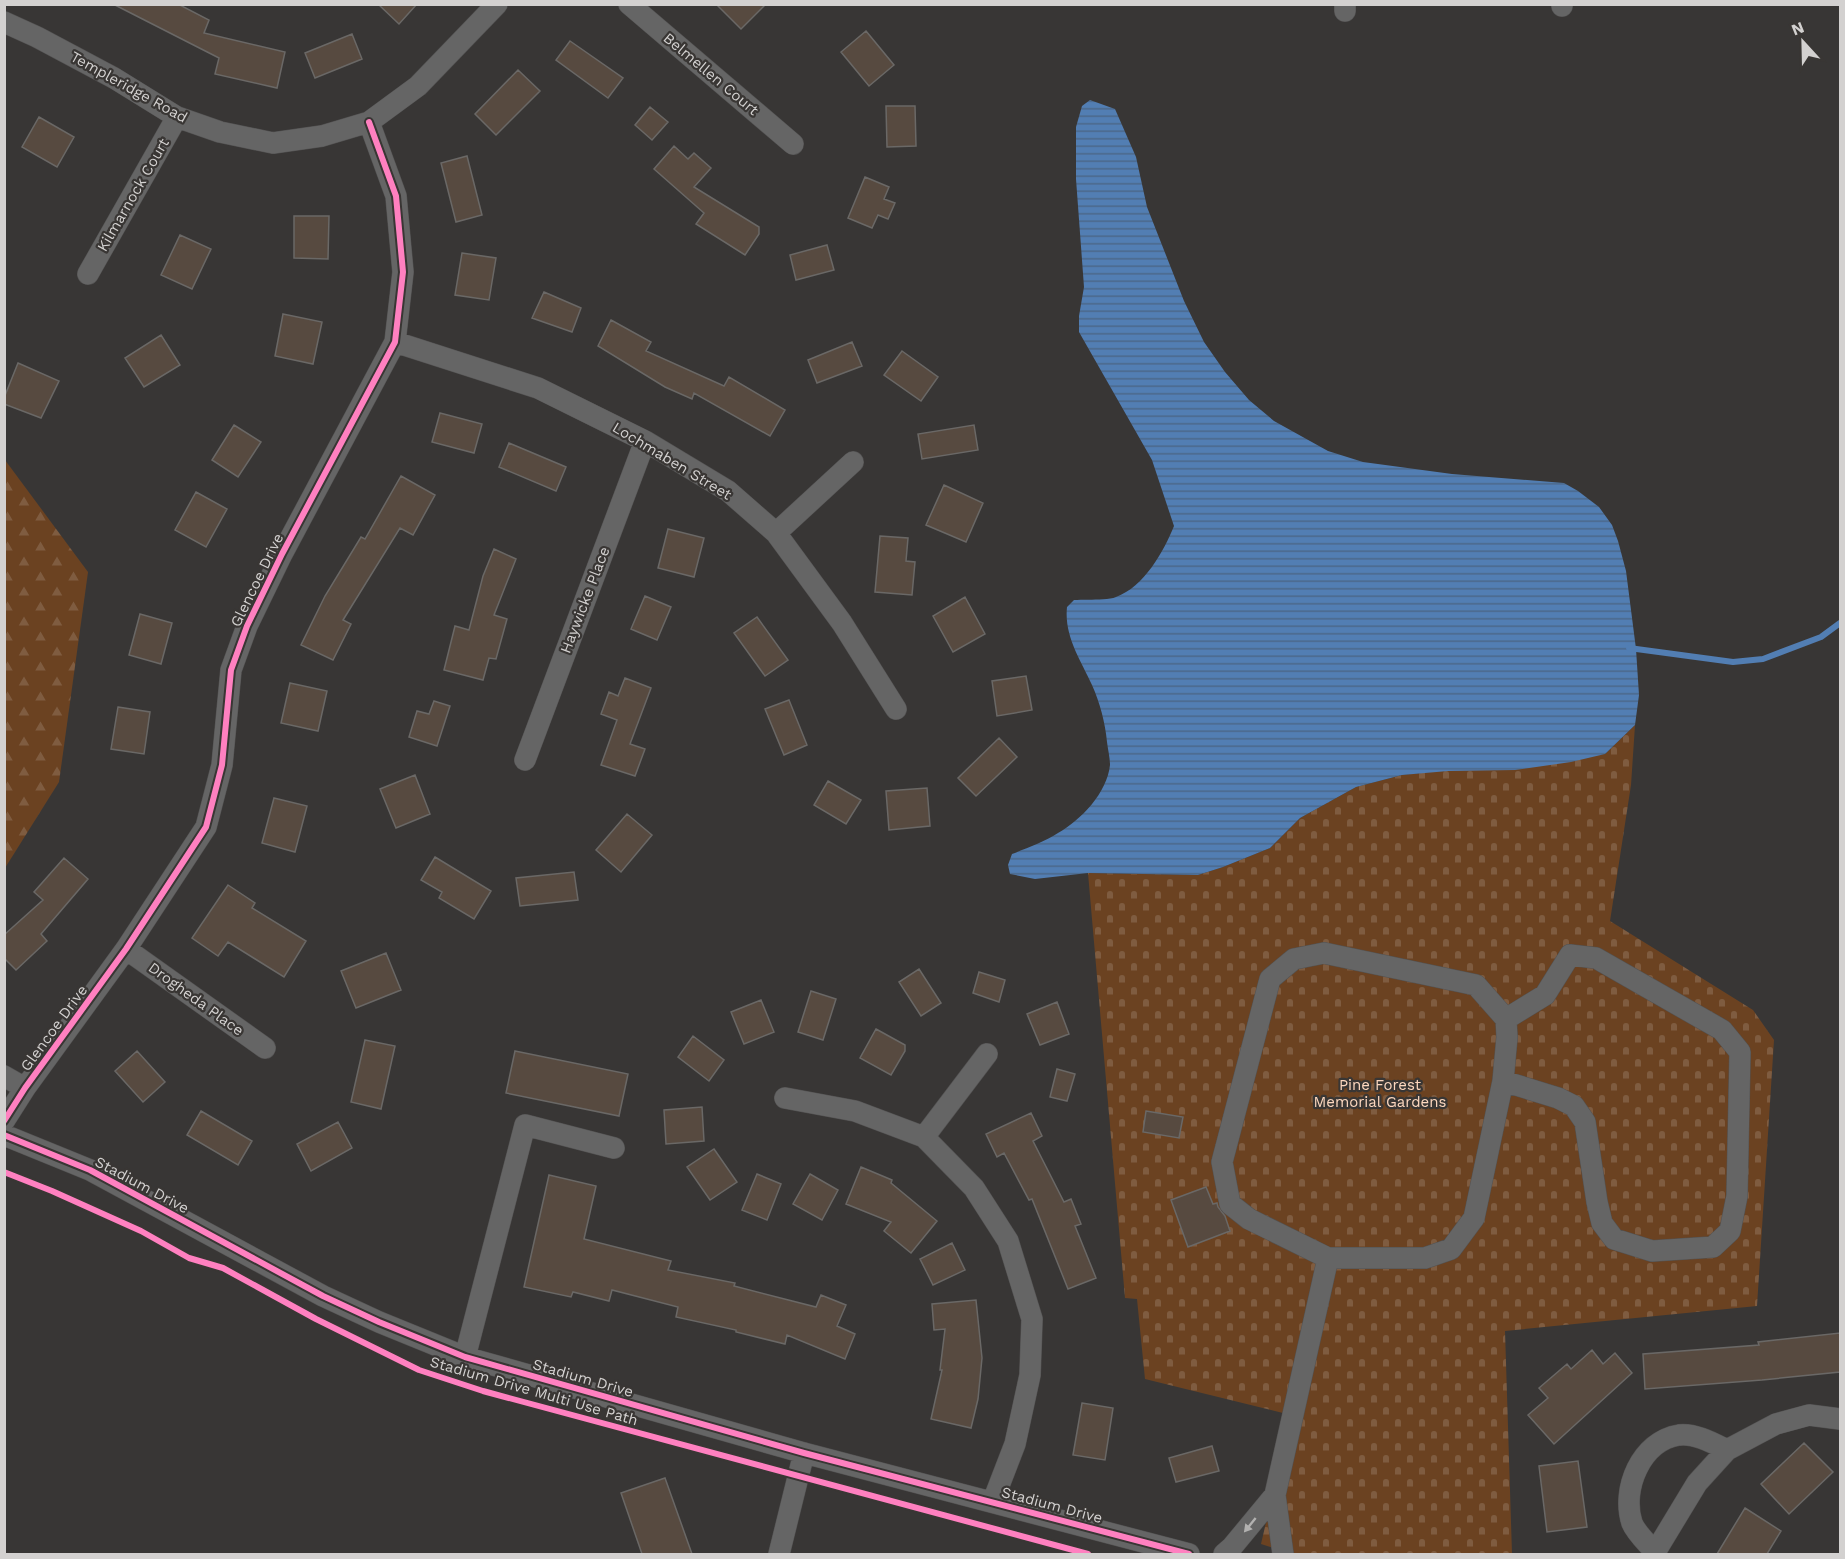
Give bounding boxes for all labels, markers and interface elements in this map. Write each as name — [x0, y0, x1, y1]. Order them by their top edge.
north arrow — [1773, 12, 1833, 72]
text: N — [1789, 18, 1807, 40]
street label: Belmellen Court — [660, 29, 763, 120]
street label: Templeridge Road — [67, 47, 191, 127]
street label: Kilmarnock Court — [93, 135, 173, 255]
street label: Lochmaben Street — [609, 418, 735, 504]
street label: Glencoe Drive — [227, 530, 287, 630]
street label: Haywicke Place — [556, 544, 614, 656]
street label: Drogheda Place — [145, 958, 247, 1040]
street label: Glencoe Drive — [17, 982, 91, 1074]
park label: Pine Forest Memorial Gardens — [1314, 1076, 1447, 1111]
street label: Stadium Drive — [92, 1153, 192, 1217]
street label: Stadium Drive Multi Use Path — [428, 1353, 640, 1429]
street label: Stadium Drive — [531, 1355, 635, 1401]
street label: Stadium Drive — [1000, 1483, 1104, 1527]
one-way arrow — [1244, 1518, 1256, 1533]

